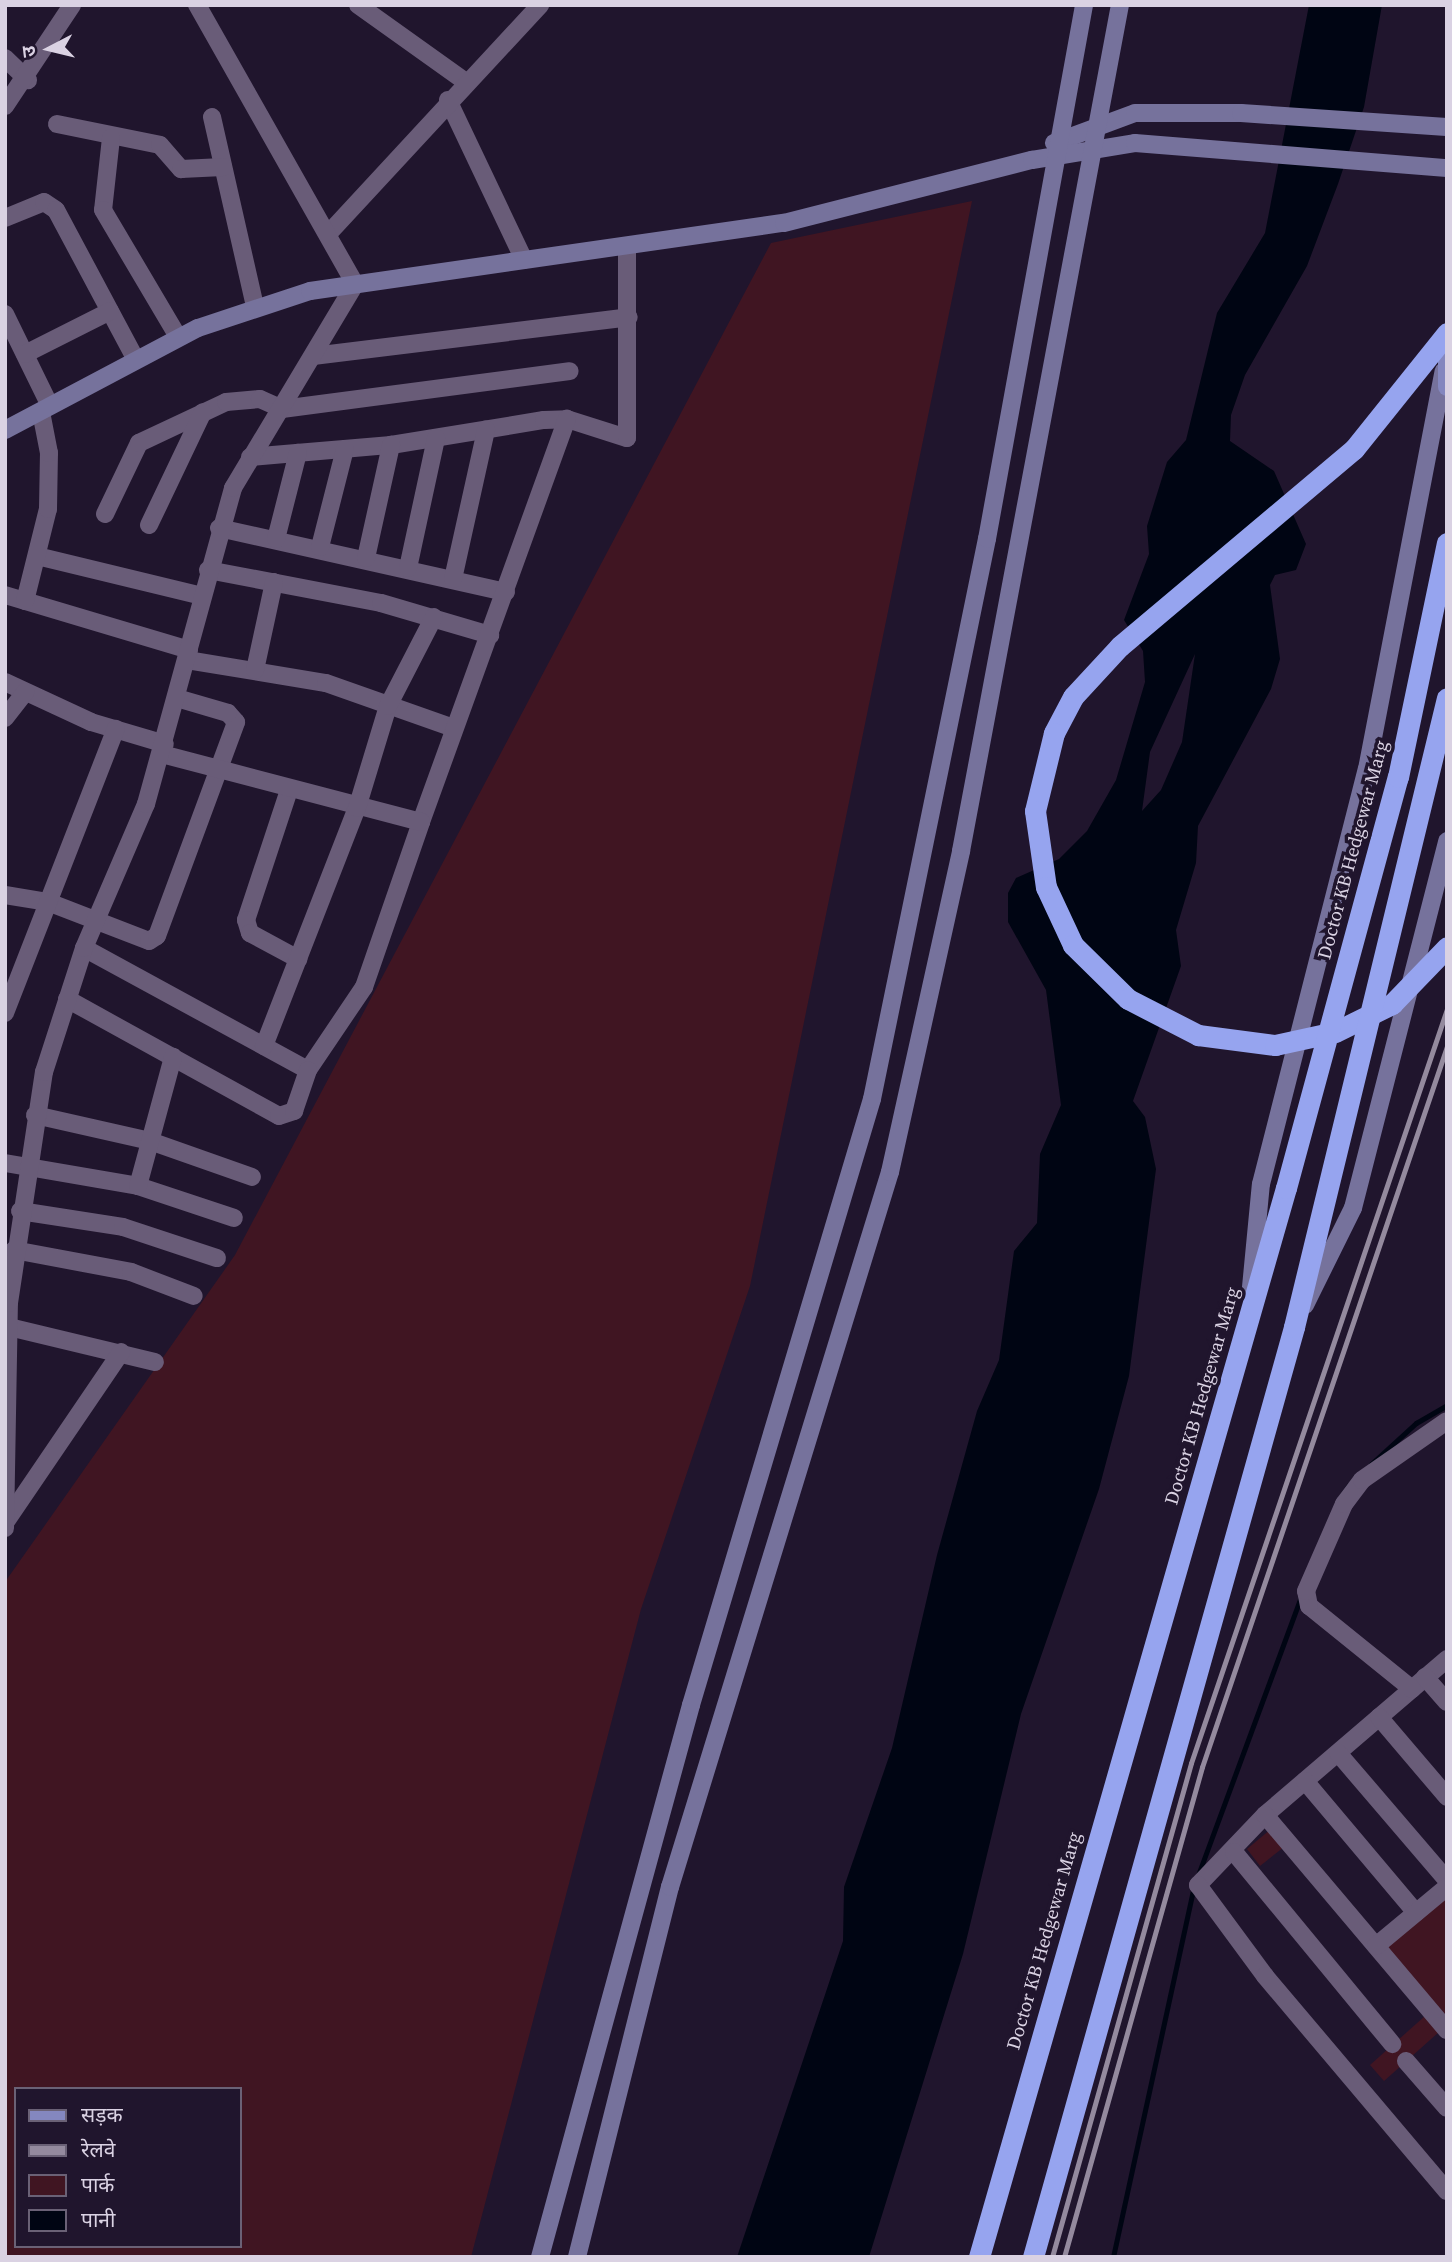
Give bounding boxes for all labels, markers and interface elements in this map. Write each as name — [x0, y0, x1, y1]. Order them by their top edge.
north arrow — [14, 14, 84, 84]
text: उ — [15, 44, 42, 59]
street label: Doctor KB Hedgewar Marg — [1313, 738, 1393, 962]
street label: Doctor KB Hedgewar Marg — [1160, 1284, 1244, 1508]
street label: Doctor KB Hedgewar Marg — [1002, 1829, 1086, 2053]
legend — [14, 2087, 242, 2248]
text: सड़क — [81, 2100, 123, 2129]
text: रेलवे — [81, 2135, 116, 2164]
text: पार्क — [81, 2170, 115, 2199]
text: पानी — [81, 2205, 115, 2234]

